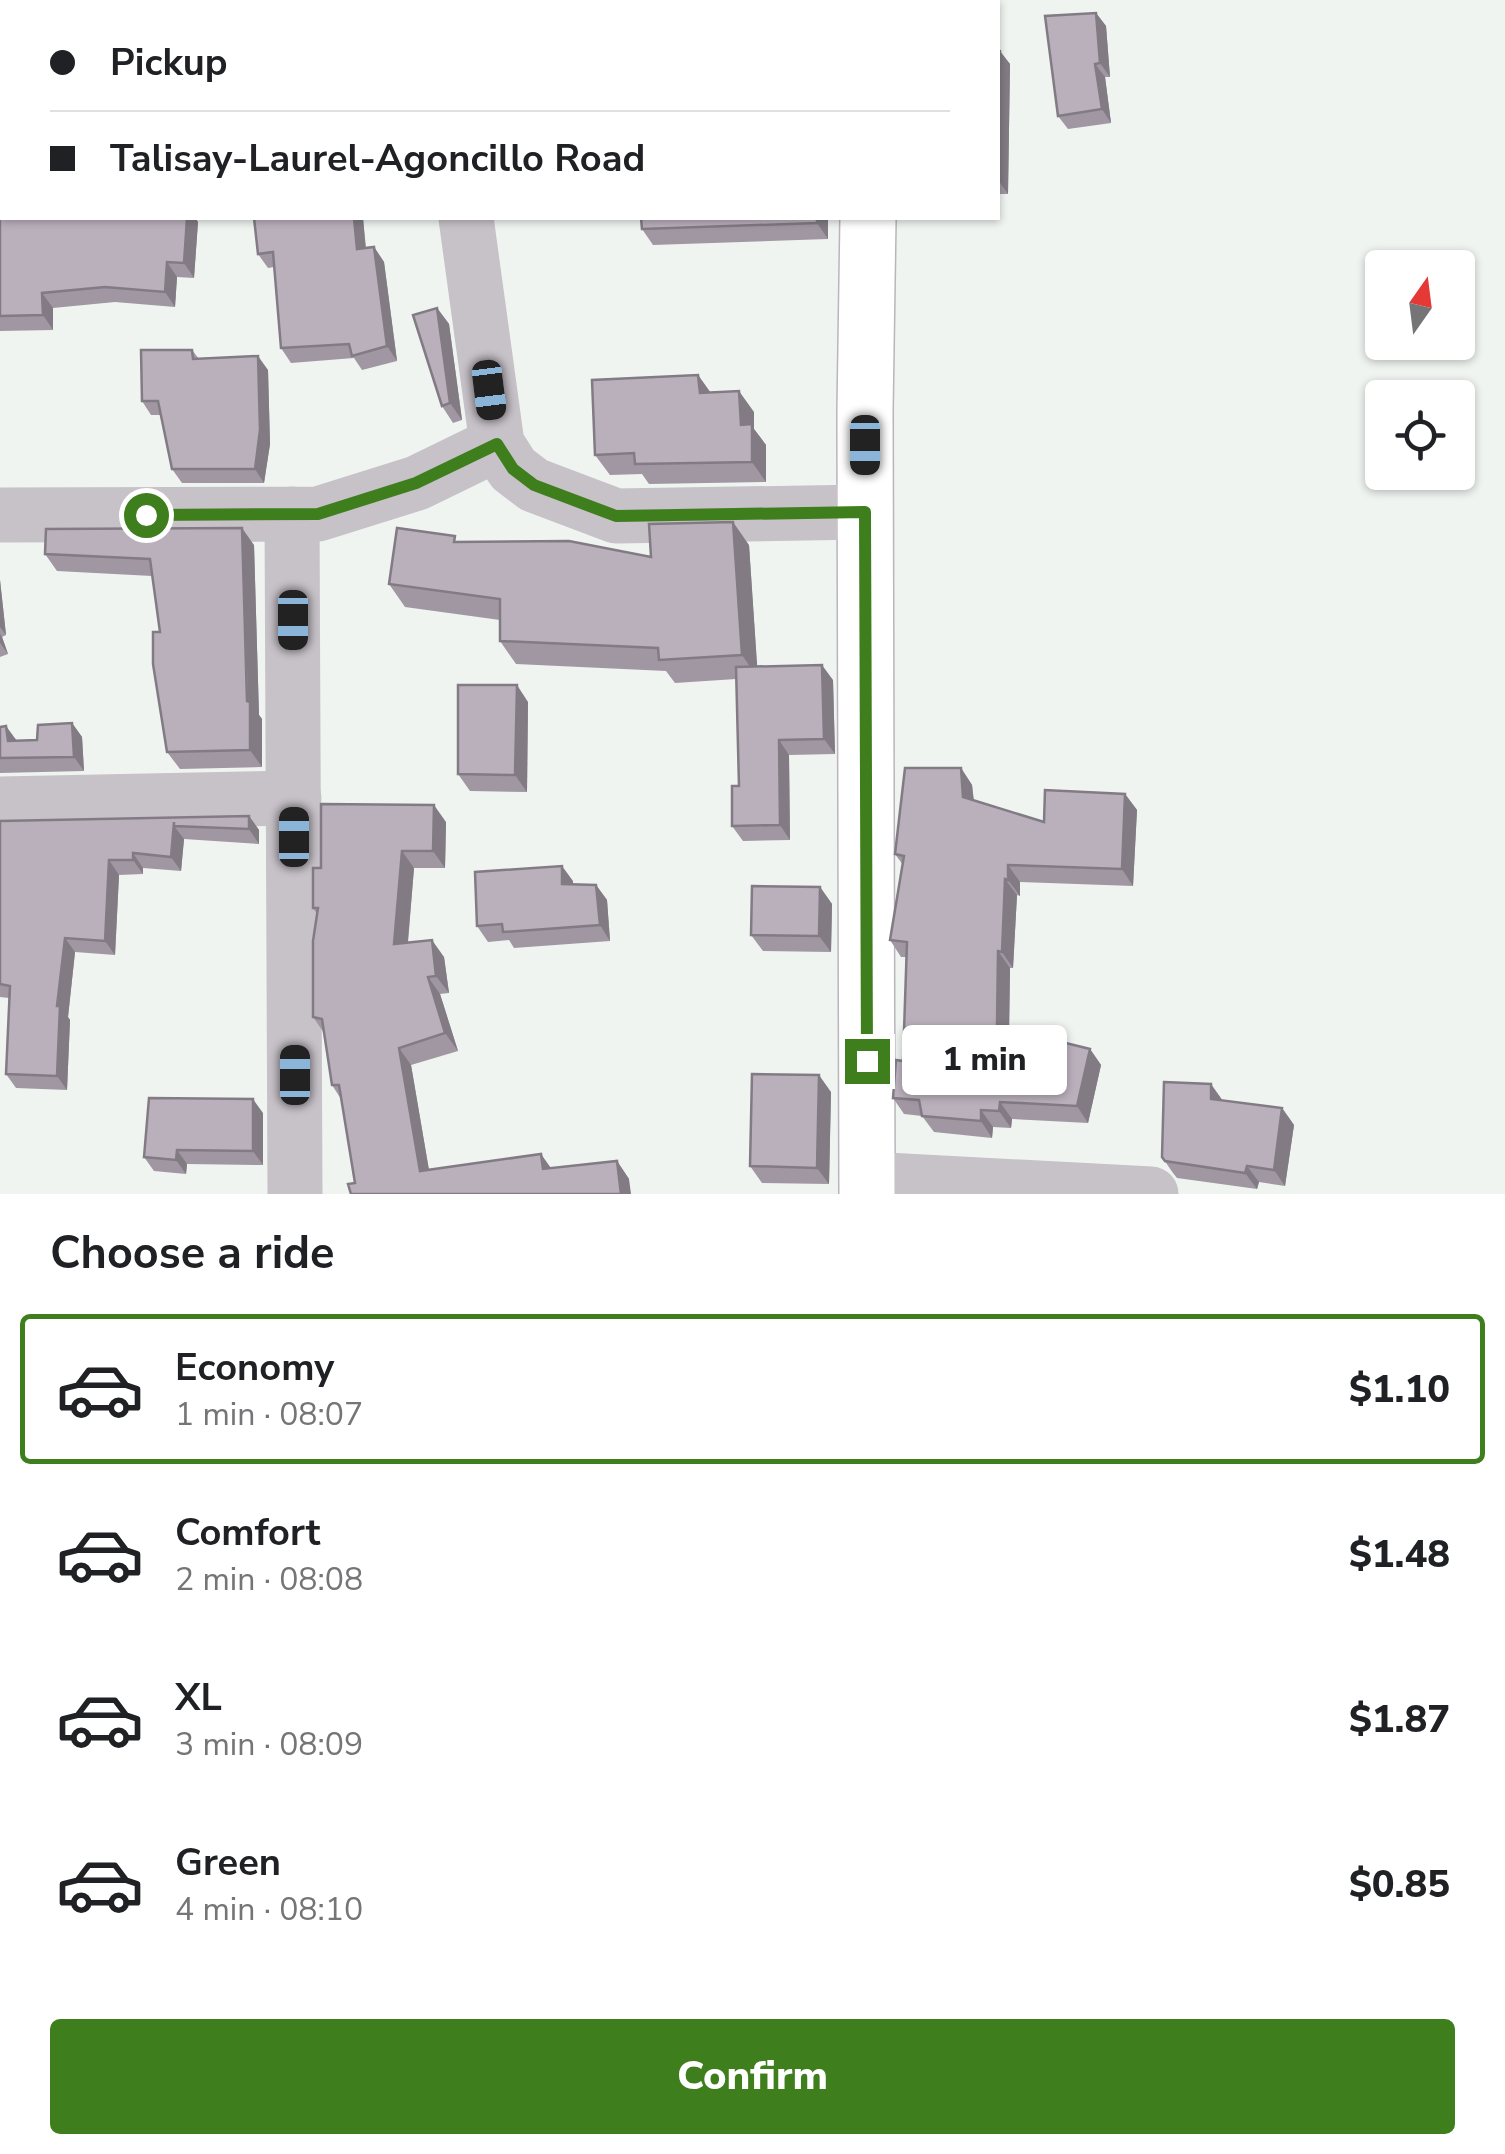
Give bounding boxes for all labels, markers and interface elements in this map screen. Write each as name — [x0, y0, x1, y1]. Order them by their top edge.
text: Pickup — [110, 37, 228, 88]
text: Talisay-Laurel-Agoncillo Road — [110, 133, 645, 184]
north arrow — [1365, 250, 1475, 360]
map controls — [1365, 250, 1475, 490]
car — [470, 358, 508, 422]
button: locate — [1365, 380, 1475, 490]
car — [850, 415, 880, 475]
route start — [124, 493, 169, 538]
car — [278, 590, 308, 650]
car — [279, 807, 309, 867]
callout: 1 min — [902, 1026, 1067, 1096]
text: 1 min — [942, 1038, 1027, 1081]
route end — [845, 1039, 890, 1084]
car — [280, 1045, 310, 1105]
text: Choose a ride — [50, 1223, 335, 1284]
text: Economy — [175, 1342, 334, 1393]
icon: car — [55, 1344, 145, 1434]
text: $1.10 — [1349, 1364, 1450, 1415]
text: 1 min · 08:07 — [175, 1393, 363, 1436]
text: Comfort — [175, 1507, 320, 1558]
icon: car — [55, 1509, 145, 1599]
text: $1.48 — [1349, 1529, 1450, 1580]
text: 2 min · 08:08 — [175, 1558, 363, 1601]
text: XL — [175, 1672, 222, 1723]
icon: car — [55, 1674, 145, 1764]
text: $1.87 — [1349, 1694, 1450, 1745]
text: 3 min · 08:09 — [175, 1723, 363, 1766]
text: Green — [175, 1837, 281, 1888]
icon: car — [55, 1839, 145, 1929]
text: $0.85 — [1349, 1859, 1450, 1910]
text: 4 min · 08:10 — [175, 1888, 363, 1931]
button: Confirm — [50, 2019, 1455, 2134]

